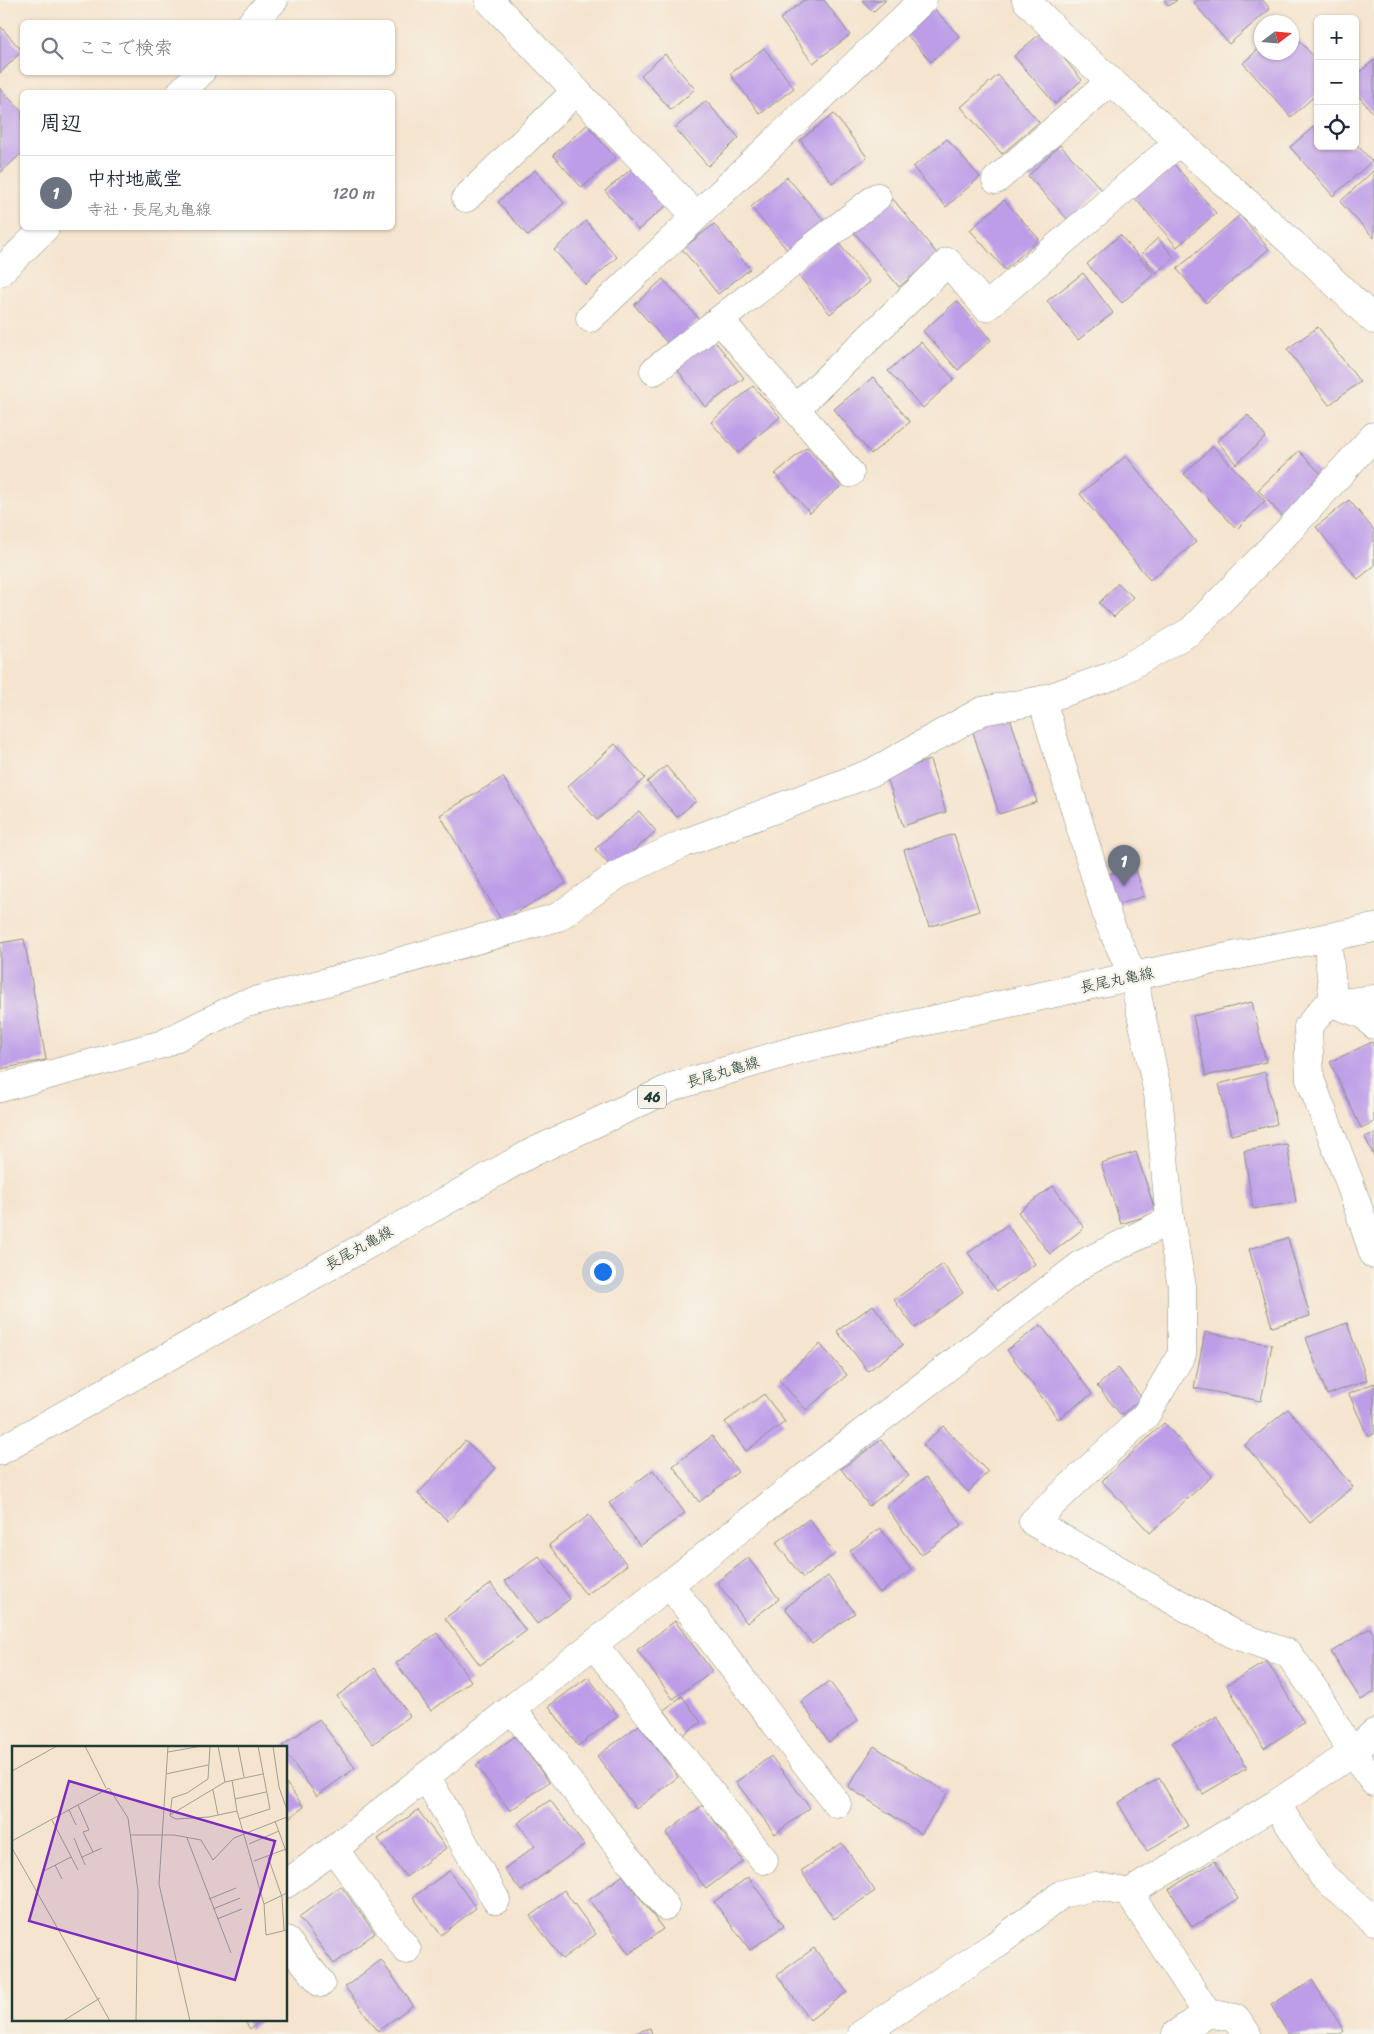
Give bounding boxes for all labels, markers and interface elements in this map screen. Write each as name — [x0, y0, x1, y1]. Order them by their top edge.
north arrow — [1254, 15, 1299, 60]
map controls — [1314, 15, 1359, 150]
button: + — [1314, 15, 1359, 60]
search box — [20, 20, 395, 75]
text: ここで検索 — [78, 31, 173, 64]
icon: search — [38, 34, 66, 62]
button: − — [1314, 60, 1359, 105]
text: 周辺 — [40, 104, 82, 142]
button: locate — [1314, 105, 1359, 150]
text: 中村地蔵堂 — [87, 162, 182, 195]
text: 1 — [53, 179, 59, 208]
text: 120 m — [332, 179, 375, 208]
text: 寺社 · 長尾丸亀線 — [87, 195, 212, 224]
pin: 1 — [1108, 845, 1140, 886]
street label: 長尾丸亀線 — [1078, 959, 1156, 1001]
street label: 長尾丸亀線 — [683, 1049, 763, 1095]
road number: 46 — [638, 1086, 666, 1108]
street label: 長尾丸亀線 — [320, 1218, 398, 1278]
your location — [590, 1259, 616, 1285]
inset map — [12, 1746, 288, 2022]

